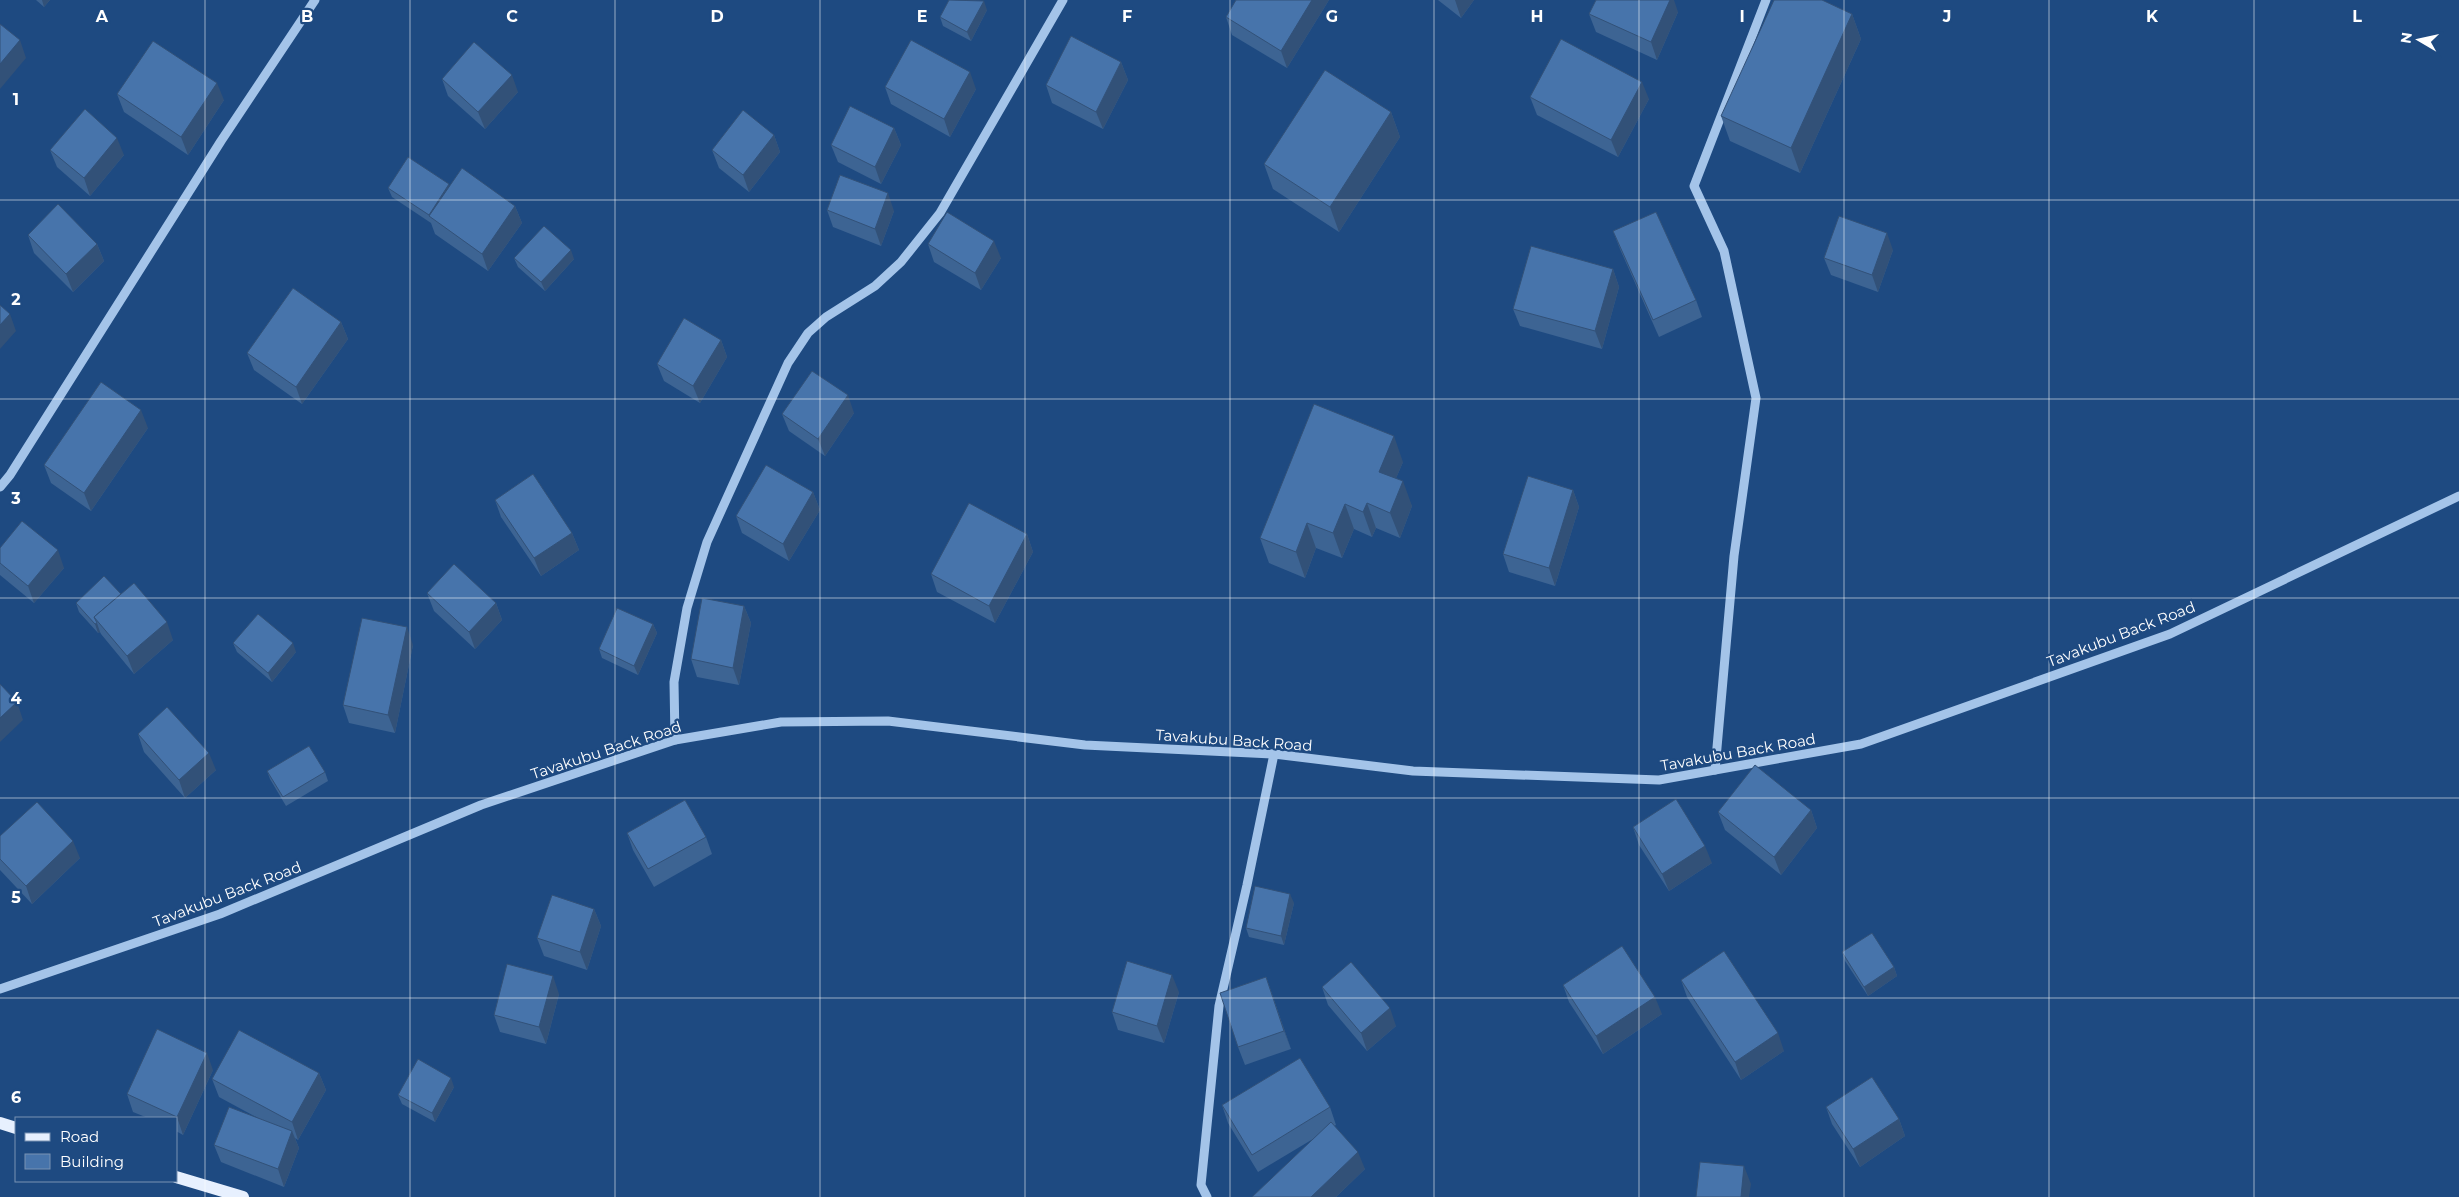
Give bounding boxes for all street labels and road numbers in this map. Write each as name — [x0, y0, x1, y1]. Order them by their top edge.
street label: Tavakubu Back Road — [2044, 597, 2198, 671]
street label: Tavakubu Back Road — [528, 717, 684, 783]
street label: Tavakubu Back Road — [1155, 725, 1313, 755]
street label: Tavakubu Back Road — [1659, 729, 1817, 775]
street label: Tavakubu Back Road — [150, 857, 304, 931]

